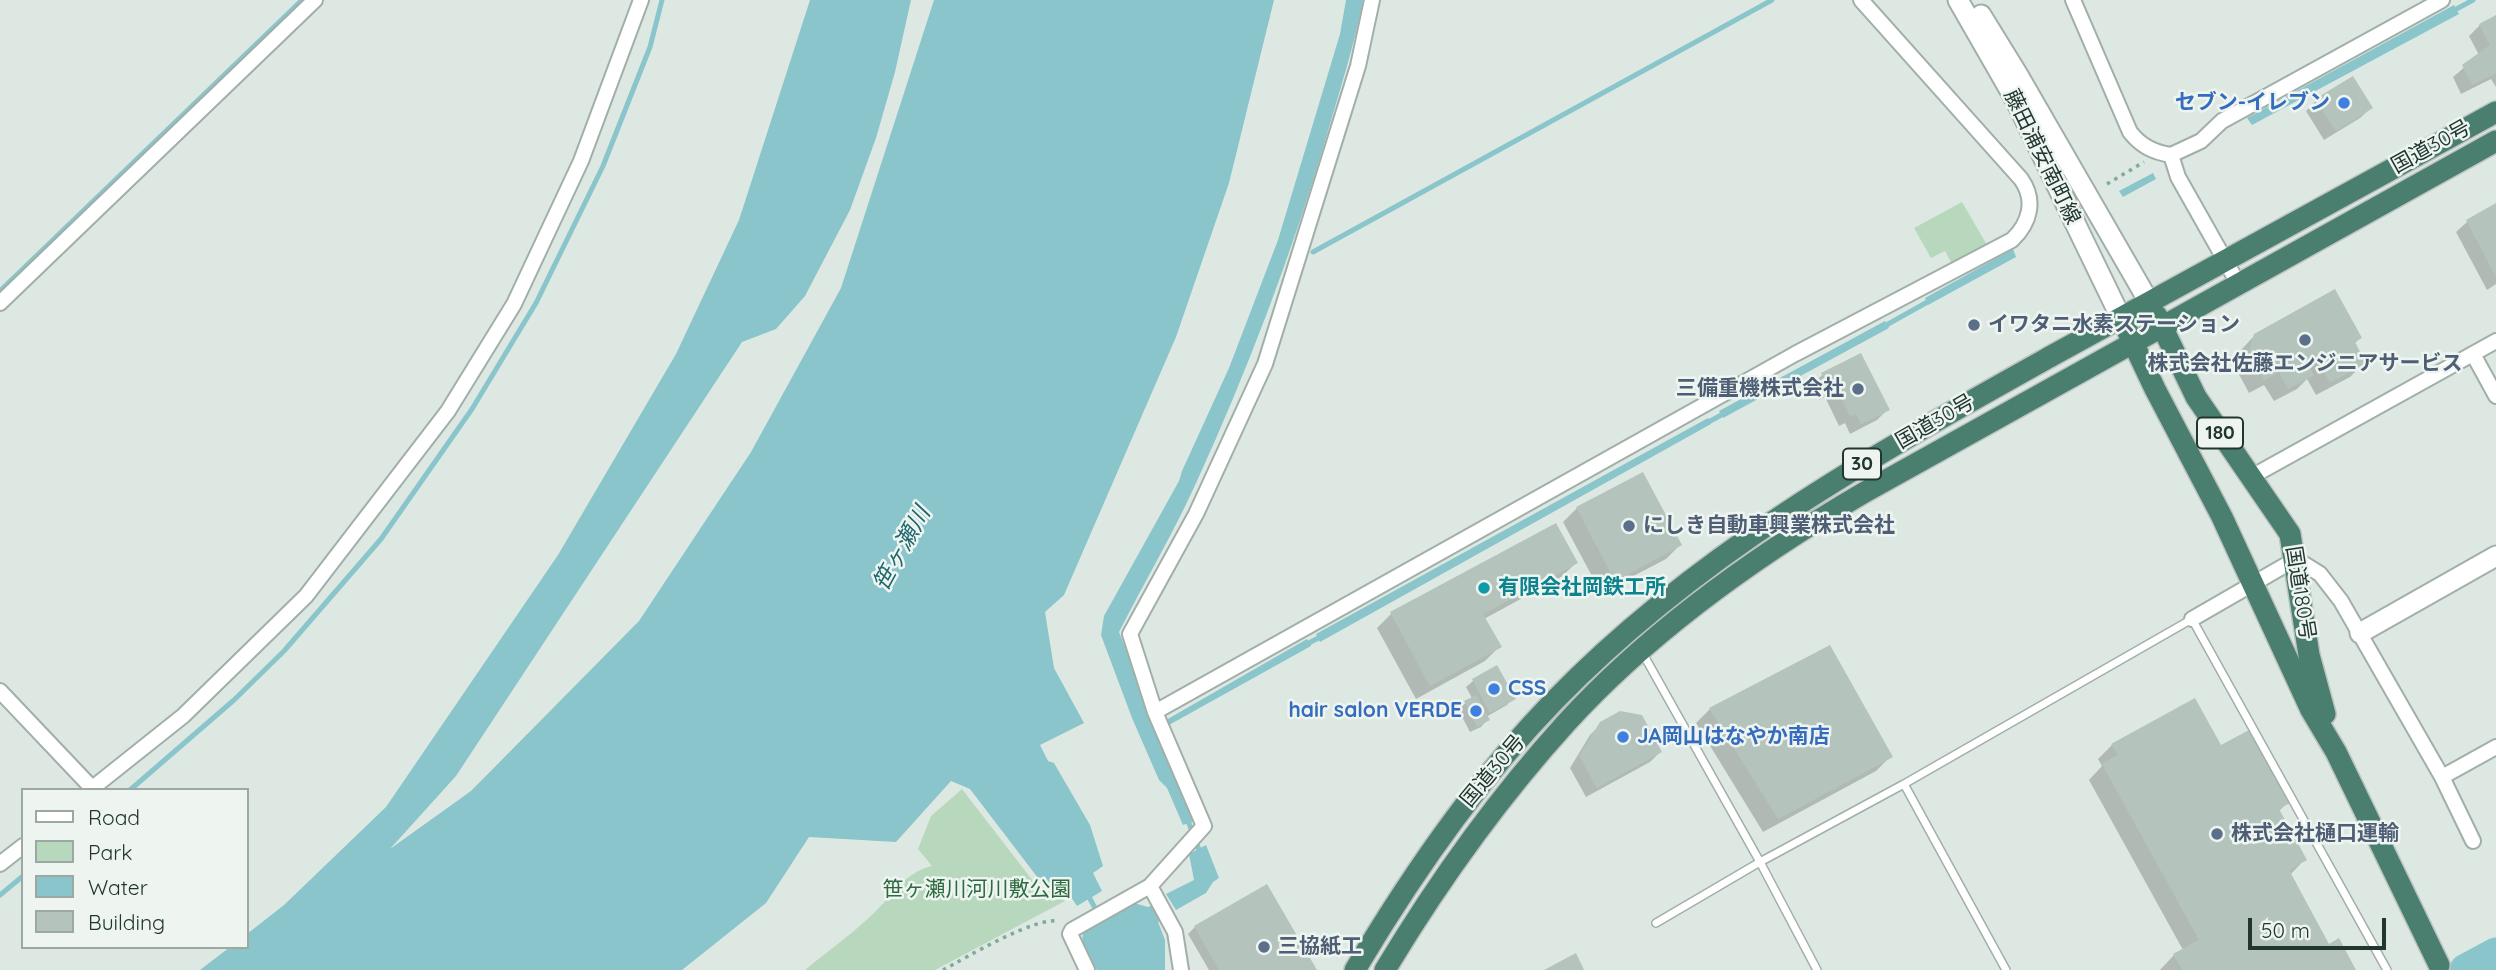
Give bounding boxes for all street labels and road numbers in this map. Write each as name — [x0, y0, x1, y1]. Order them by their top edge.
street label: 藤田浦安南町線 — [1998, 85, 2086, 229]
street label: 国道30号 — [2387, 115, 2475, 179]
street label: 国道30号 — [1891, 389, 1979, 455]
road number: 180 — [2197, 418, 2243, 448]
road number: 30 — [1843, 449, 1881, 480]
street label: 国道180号 — [2280, 544, 2320, 642]
street label: 国道30号 — [1456, 730, 1530, 812]

